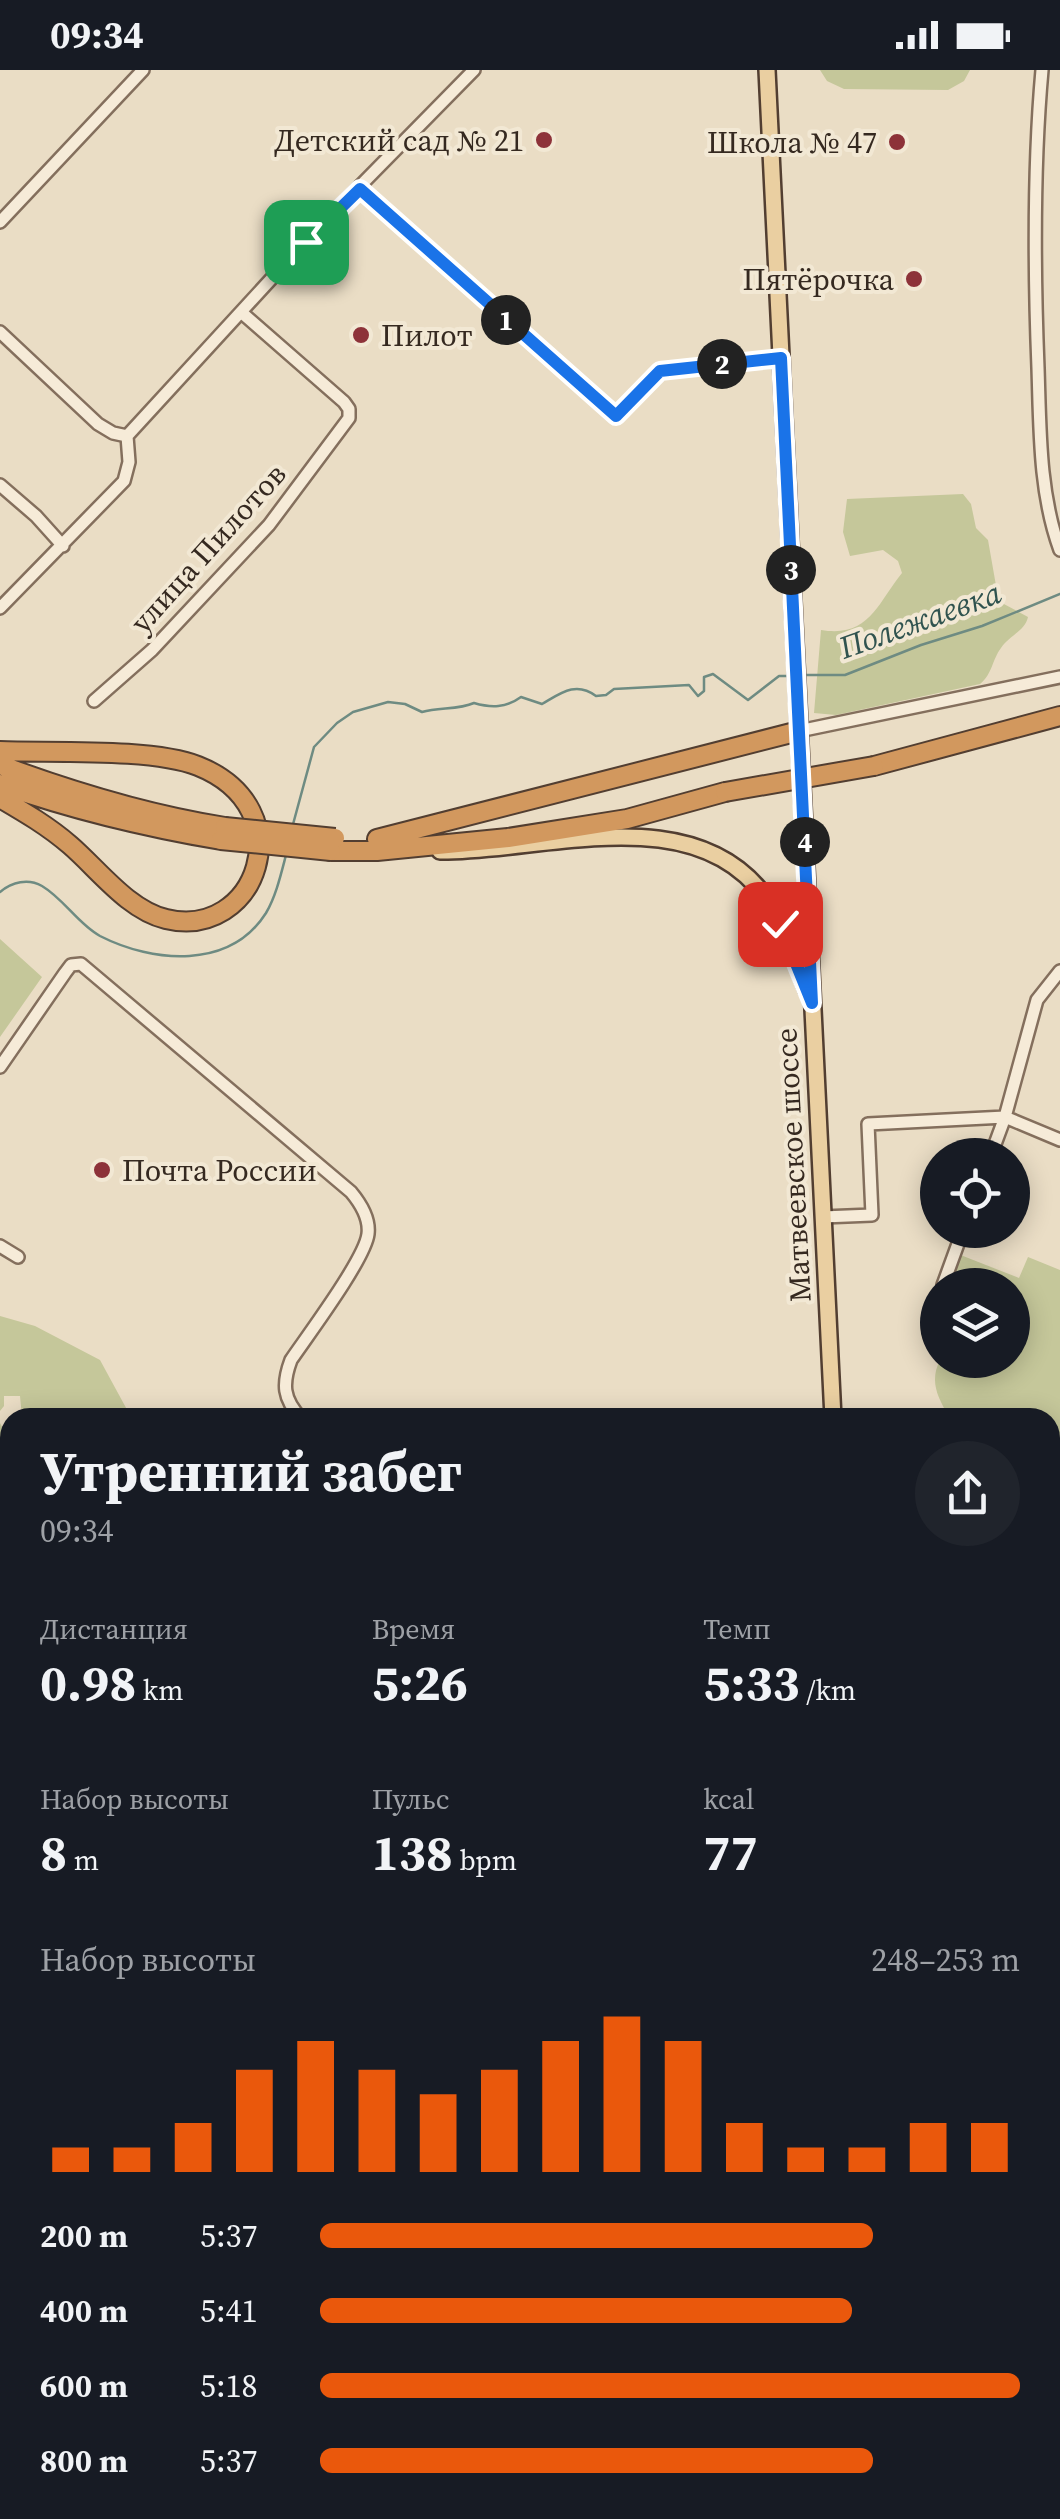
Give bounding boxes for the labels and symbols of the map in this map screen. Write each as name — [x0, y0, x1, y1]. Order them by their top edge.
place label: Детский сад № 21 — [274, 120, 524, 161]
place label: Школа № 47 — [707, 122, 877, 163]
marker: Детский сад № 21 — [533, 129, 555, 151]
marker: Школа № 47 — [886, 131, 908, 153]
pin — [264, 200, 349, 285]
place label: Пятёрочка — [743, 259, 895, 300]
marker: Пятёрочка — [903, 268, 925, 290]
pin: 1 — [481, 295, 531, 345]
place label: Пилот — [381, 315, 473, 356]
marker: Пилот — [350, 324, 372, 346]
pin: 2 — [697, 339, 747, 389]
street label: улица Пилотов — [121, 454, 295, 642]
pin: 3 — [766, 545, 816, 595]
water label: Полежаевка — [832, 570, 1008, 670]
pin: 4 — [780, 817, 830, 867]
pin — [738, 882, 823, 967]
street label: Матвеевское шоссе — [765, 1027, 821, 1303]
place label: Почта России — [122, 1150, 317, 1191]
marker: Почта России — [91, 1159, 113, 1181]

